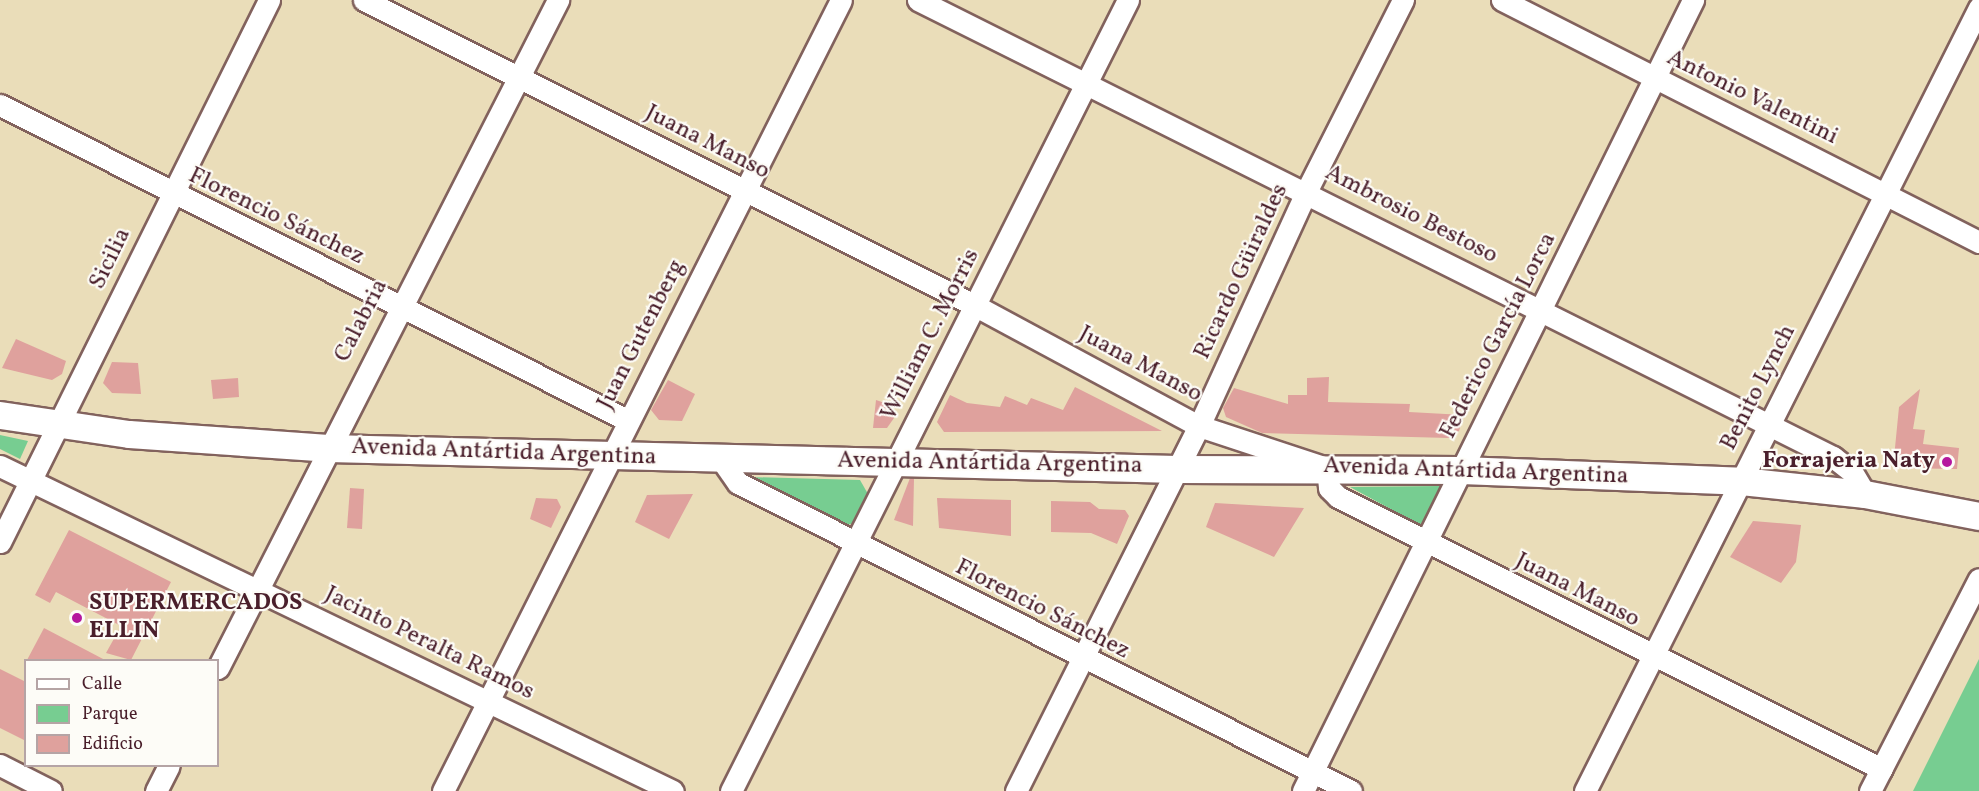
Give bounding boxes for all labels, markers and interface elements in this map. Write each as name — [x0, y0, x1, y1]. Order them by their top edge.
street label: Antonio Valentini — [1661, 44, 1843, 152]
street label: Juana Manso — [640, 99, 774, 187]
street label: Ambrosio Bestoso — [1320, 159, 1502, 271]
street label: Florencio Sánchez — [183, 162, 369, 272]
street label: Ricardo Güiraldes — [1189, 180, 1295, 364]
street label: Sicilia — [84, 224, 138, 294]
street label: Federico García Lorca — [1435, 228, 1563, 444]
street label: William C. Morris — [875, 244, 987, 426]
street label: Juan Gutenberg — [592, 255, 692, 415]
street label: Calabria — [329, 275, 395, 367]
street label: Juana Manso — [1073, 320, 1207, 410]
street label: Benito Lynch — [1715, 320, 1803, 456]
street label: Avenida Antártida Argentina — [351, 433, 657, 473]
street label: Avenida Antártida Argentina — [837, 447, 1143, 481]
place label: Forrajeria Naty — [1762, 448, 1935, 476]
street label: Avenida Antártida Argentina — [1323, 452, 1629, 492]
marker: Forrajeria Naty — [1940, 455, 1954, 469]
street label: Juana Manso — [1510, 547, 1644, 635]
street label: Florencio Sánchez — [950, 554, 1134, 666]
street label: Jacinto Peralta Ramos — [319, 581, 539, 707]
place label: SUPERMERCADOS ELLIN — [89, 590, 302, 646]
marker: SUPERMERCADOS ELLIN — [70, 611, 84, 625]
legend — [24, 659, 219, 767]
text: Calle — [82, 672, 122, 697]
text: Parque — [82, 702, 137, 727]
text: Edificio — [82, 732, 143, 757]

